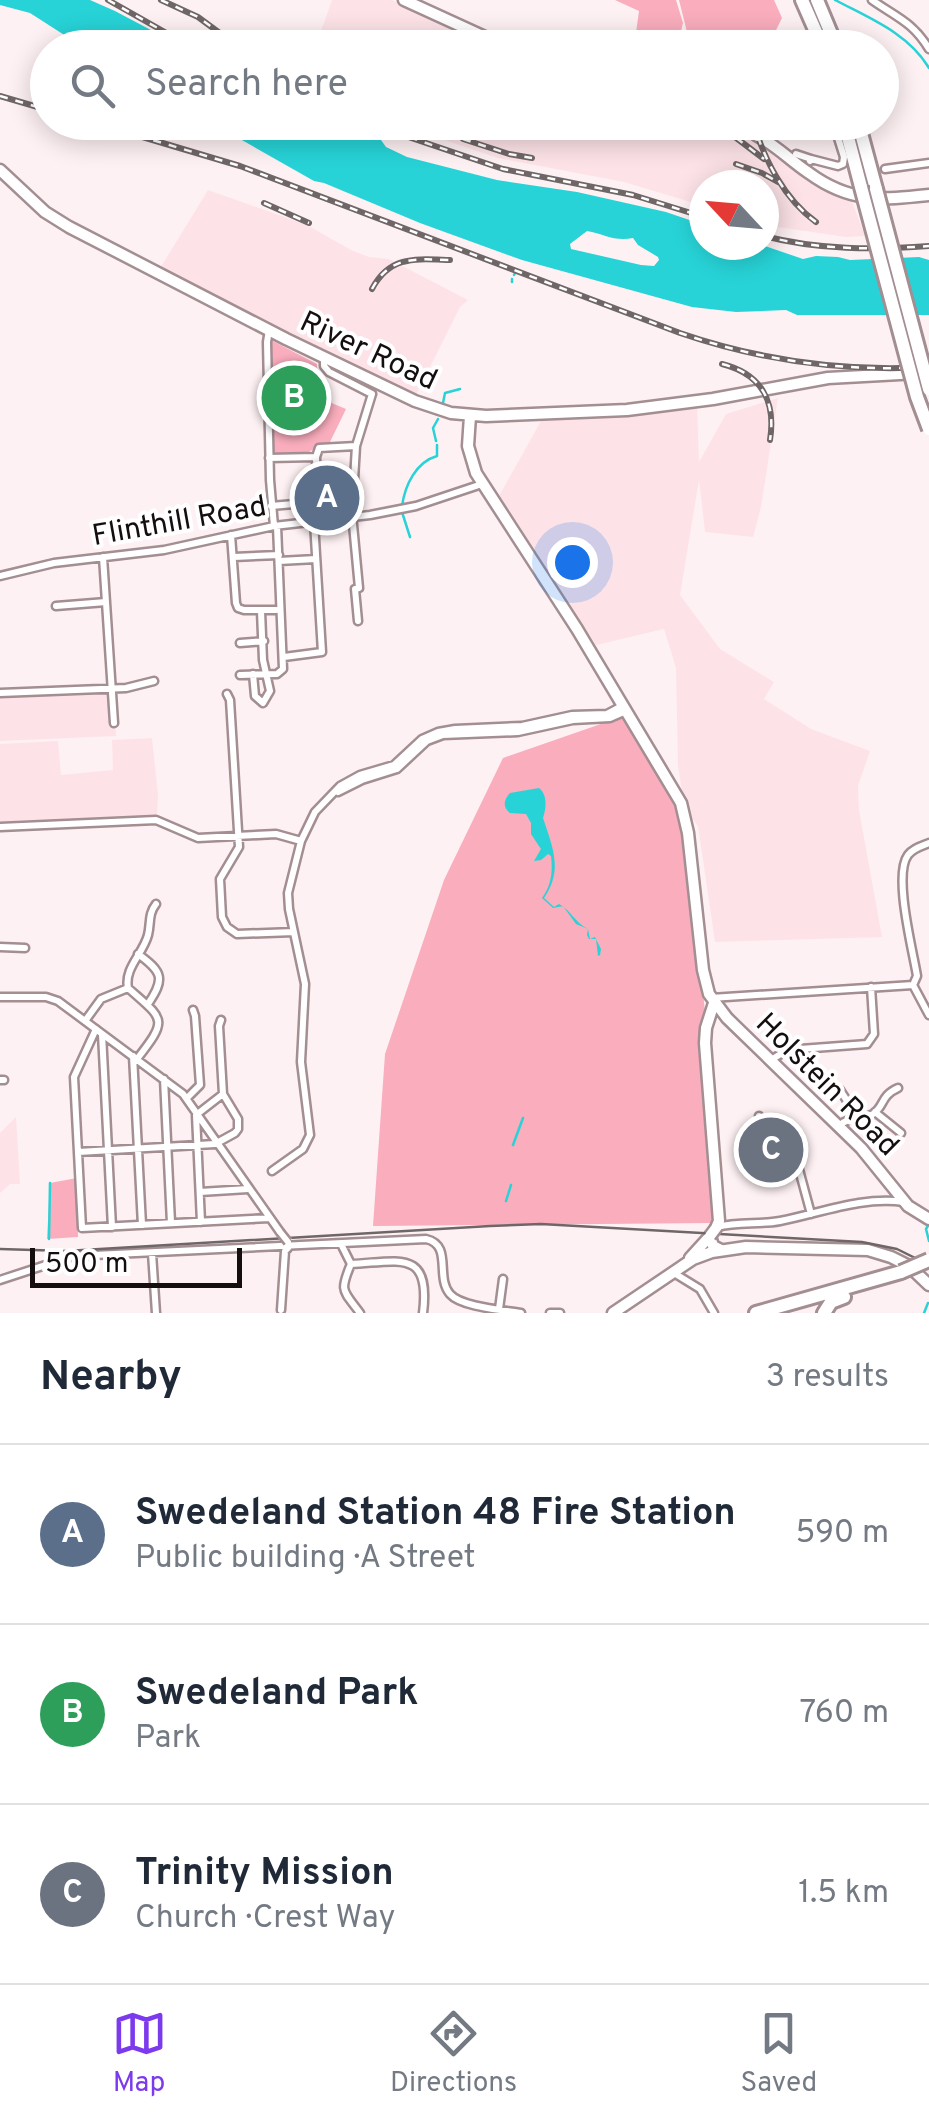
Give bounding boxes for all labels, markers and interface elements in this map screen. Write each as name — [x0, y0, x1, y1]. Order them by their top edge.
search box — [30, 30, 899, 140]
icon: search — [65, 58, 120, 113]
text: Search here — [145, 61, 348, 110]
north arrow — [689, 170, 779, 260]
street label: River Road — [293, 304, 443, 400]
pin: B — [262, 360, 326, 436]
pin: A — [294, 460, 360, 536]
street label: Flinthill Road — [89, 489, 269, 556]
your location — [547, 537, 598, 588]
street label: Holstein Road — [747, 1006, 906, 1165]
pin: C — [738, 1112, 804, 1188]
scale bar — [30, 1243, 242, 1288]
text: 500 m — [45, 1247, 128, 1283]
text: Nearby — [40, 1352, 182, 1405]
text: 3 results — [766, 1358, 889, 1398]
text: Swedeland Station 48 Fire Station — [135, 1490, 736, 1539]
text: A — [61, 1514, 84, 1554]
text: 590 m — [795, 1514, 889, 1554]
text: Public building · A Street — [135, 1539, 476, 1579]
text: Swedeland Park — [135, 1670, 418, 1719]
text: B — [61, 1694, 84, 1734]
text: 760 m — [800, 1694, 889, 1734]
text: Park — [135, 1719, 201, 1759]
text: Trinity Mission — [135, 1850, 394, 1899]
text: C — [62, 1874, 83, 1914]
text: 1.5 km — [798, 1874, 889, 1914]
text: Church · Crest Way — [135, 1899, 395, 1939]
tab: Map — [112, 2006, 167, 2102]
tab: Directions — [390, 2006, 517, 2102]
tab: Saved — [740, 2006, 817, 2102]

